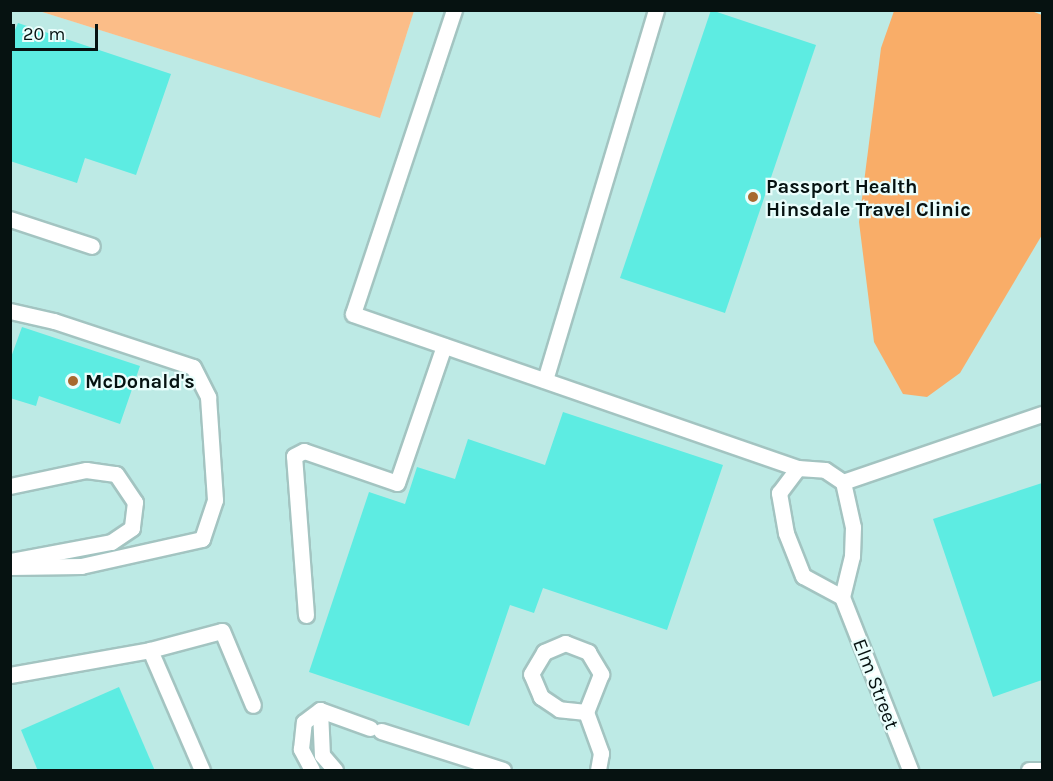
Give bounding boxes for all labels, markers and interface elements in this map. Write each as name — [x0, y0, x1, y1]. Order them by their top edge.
scale bar — [15, 12, 100, 50]
text: 20 m — [23, 23, 65, 45]
place label: Passport Health Hinsdale Travel Clinic — [766, 174, 971, 221]
marker: Passport Health Hinsdale Travel Clinic — [744, 188, 762, 206]
place label: McDonald's — [85, 369, 195, 393]
marker: McDonald's — [66, 374, 80, 388]
street label: Elm Street — [848, 635, 904, 733]

